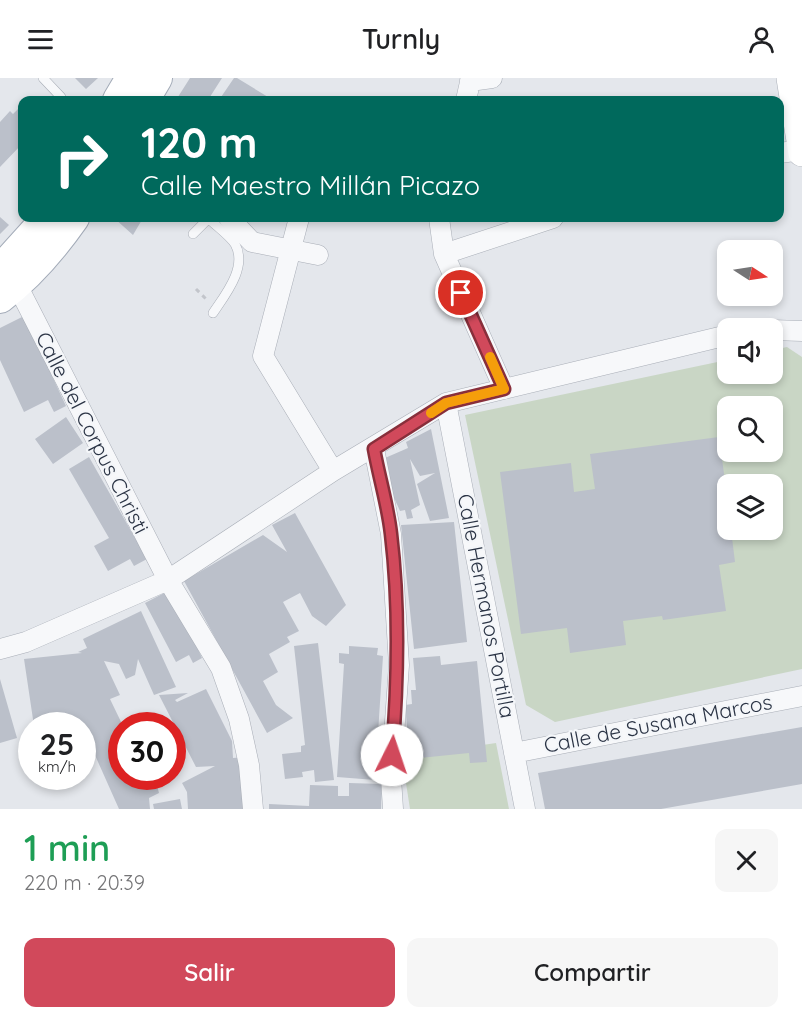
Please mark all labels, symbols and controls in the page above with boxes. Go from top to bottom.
text: Turnly [362,22,440,56]
icon: menu [24,23,57,56]
icon: person [745,23,778,56]
text: 120 m [141,116,258,169]
icon: right [42,120,120,198]
text: Calle Maestro Millán Picazo [141,168,480,202]
north arrow [717,240,783,306]
map controls [717,240,783,540]
pin [435,267,486,318]
icon: arrive [444,276,477,309]
button: sound [717,318,783,384]
street label: Calle del Corpus Christi [31,327,155,538]
button: search [717,396,783,462]
button: layers [717,474,783,540]
street label: Calle Hermanos Portilla [452,491,521,720]
street label: Calle de Susana Marcos [541,688,774,758]
speed limit sign: 30 [108,712,186,790]
position arrow [360,723,424,787]
text: 25 [40,725,74,763]
text: km/h [38,757,76,776]
text: 1 min [24,825,110,870]
button: close [715,829,778,892]
text: 220 m · 20:39 [24,870,145,895]
button: Salir [24,938,395,1007]
button: Compartir [407,938,778,1007]

